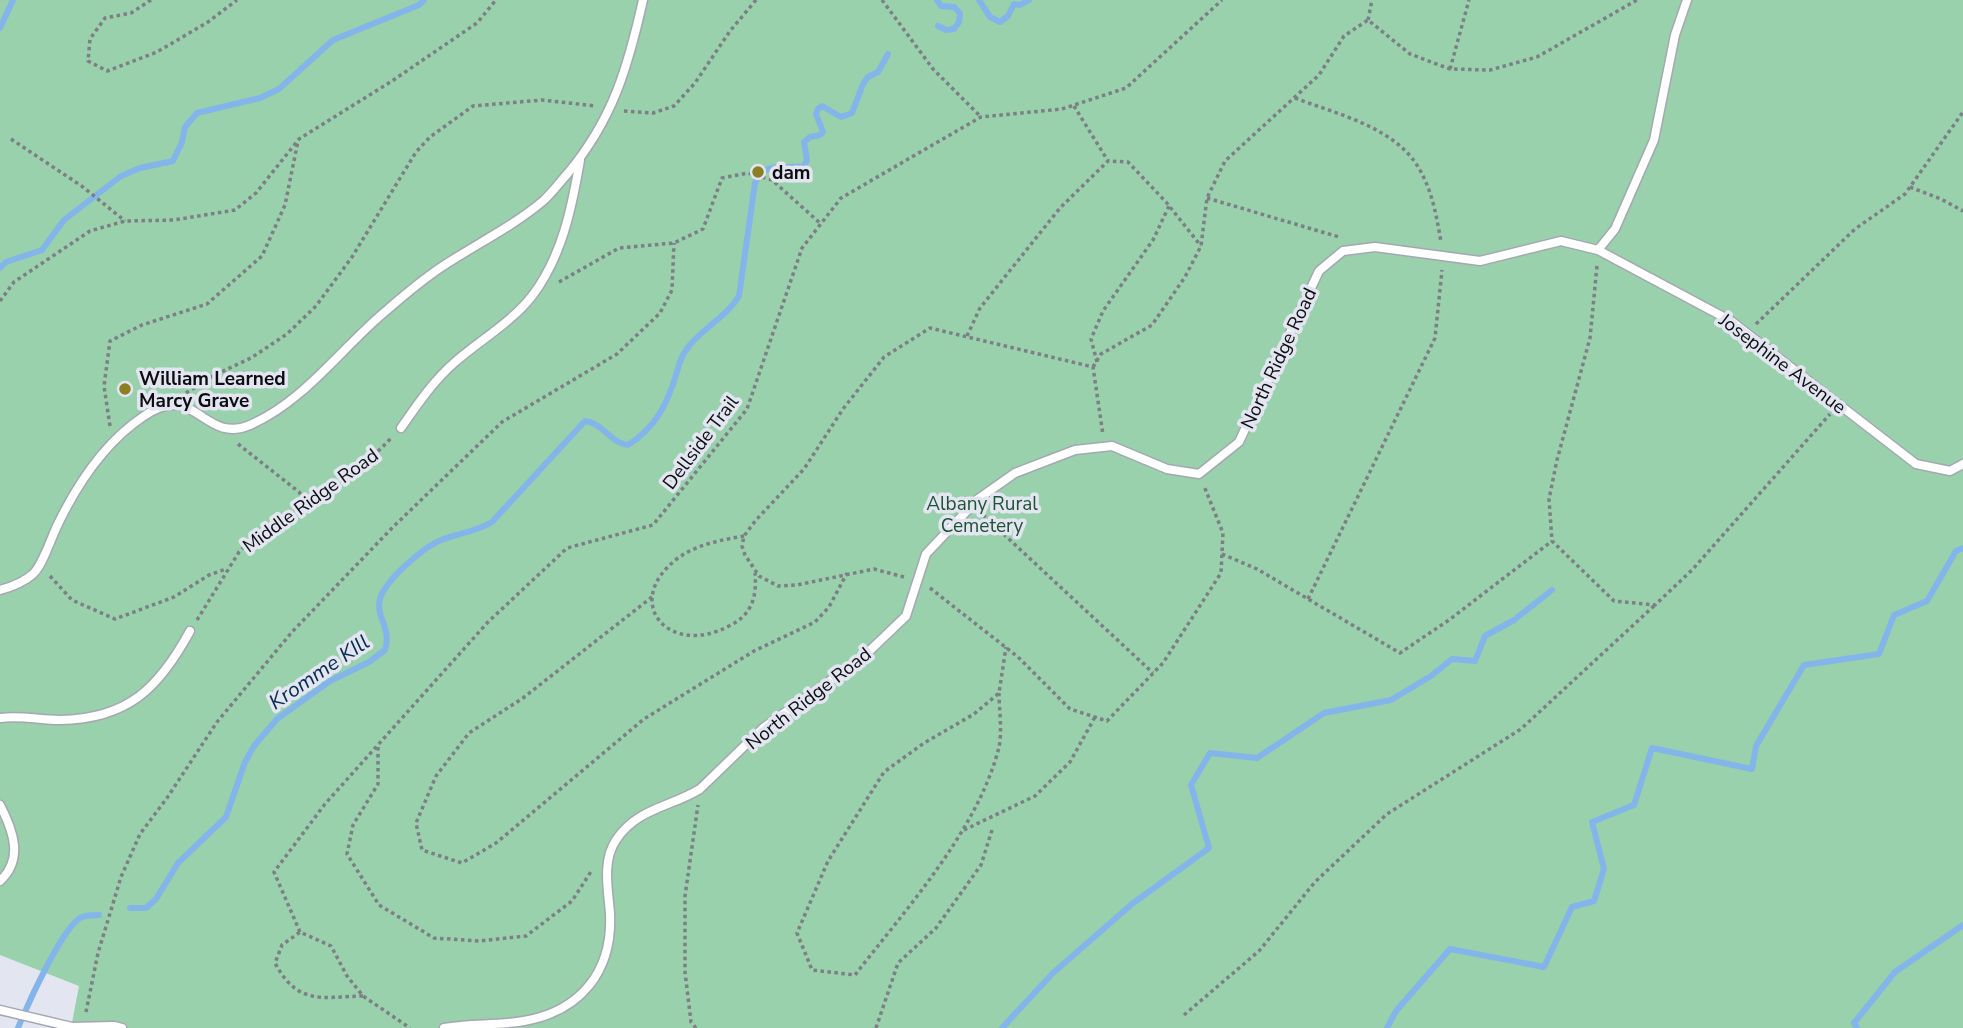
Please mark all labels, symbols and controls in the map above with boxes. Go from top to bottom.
place label: dam [772,160,810,186]
marker: dam [750,164,766,180]
street label: North Ridge Road [1235,284,1323,433]
street label: Josephine Avenue [1713,307,1851,420]
place label: William Learned Marcy Grave [139,366,286,414]
marker: William Learned Marcy Grave [117,381,133,397]
street label: Dellside Trail [657,390,745,495]
street label: Middle Ridge Road [237,443,384,559]
park label: Albany Rural Cemetery [926,491,1038,539]
water label: Kromme KIll [263,628,375,716]
street label: North Ridge Road [740,642,877,756]

